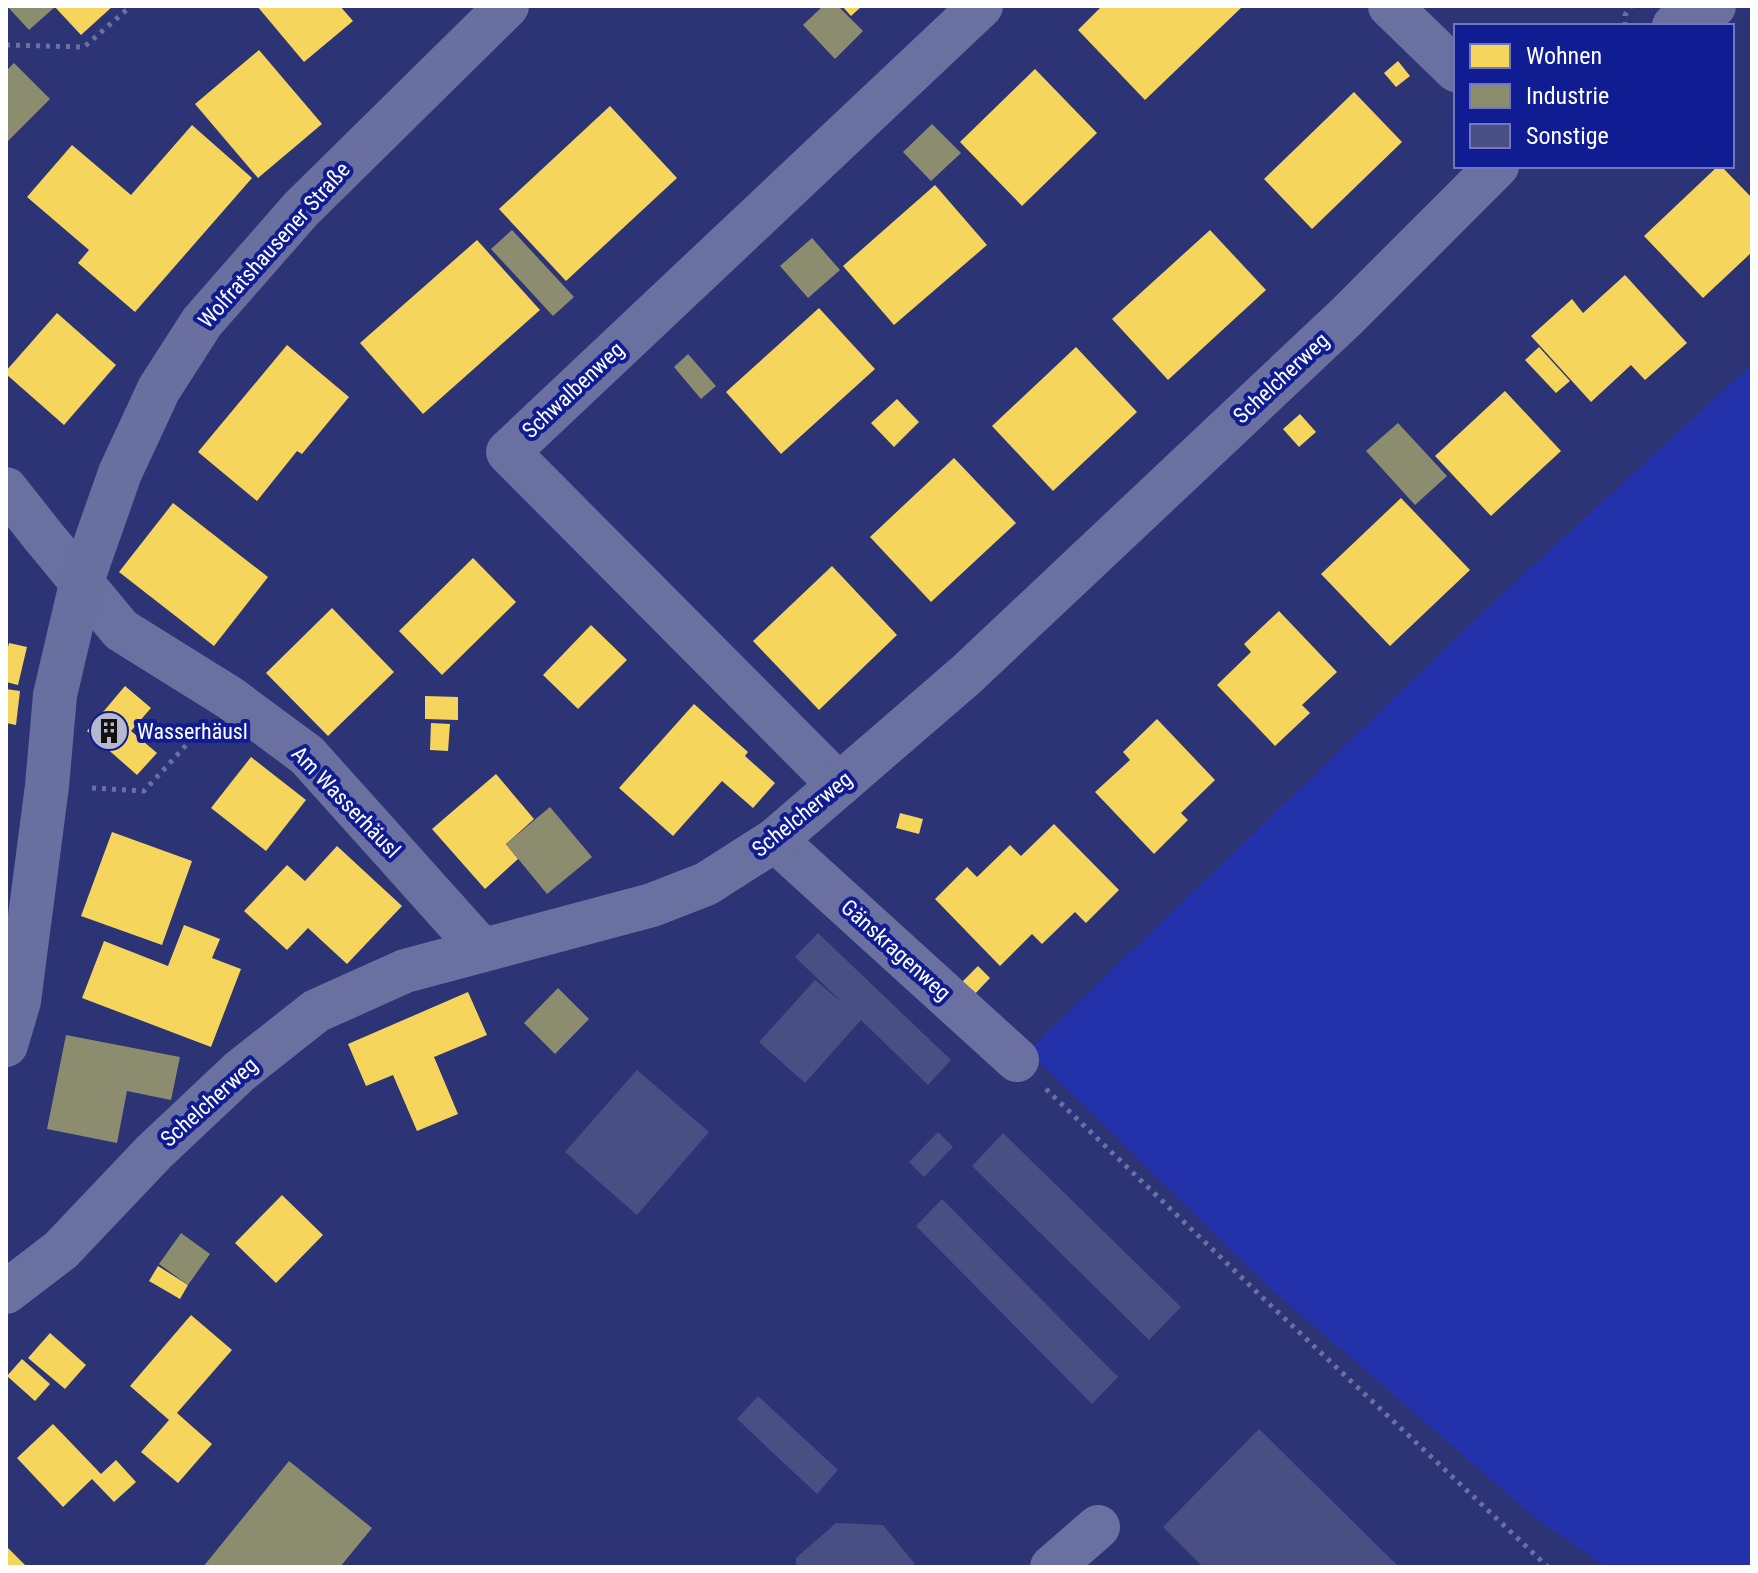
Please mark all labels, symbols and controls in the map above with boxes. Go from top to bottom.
legend [1454,24,1734,168]
text: Wohnen [1526,42,1602,70]
text: Industrie [1526,82,1609,110]
text: Sonstige [1526,122,1609,150]
street label: Wolfratshausener Straße [193,157,355,333]
street label: Schelcherweg [1228,328,1334,428]
street label: Schwalbenweg [517,337,629,443]
building icon: Wasserhäusl [88,710,130,752]
place label: Wasserhäusl [137,719,248,744]
street label: Am Wasserhäusl [287,741,405,863]
street label: Schelcherweg [747,766,857,862]
street label: Gänskragenweg [836,894,956,1006]
street label: Schelcherweg [156,1052,262,1152]

